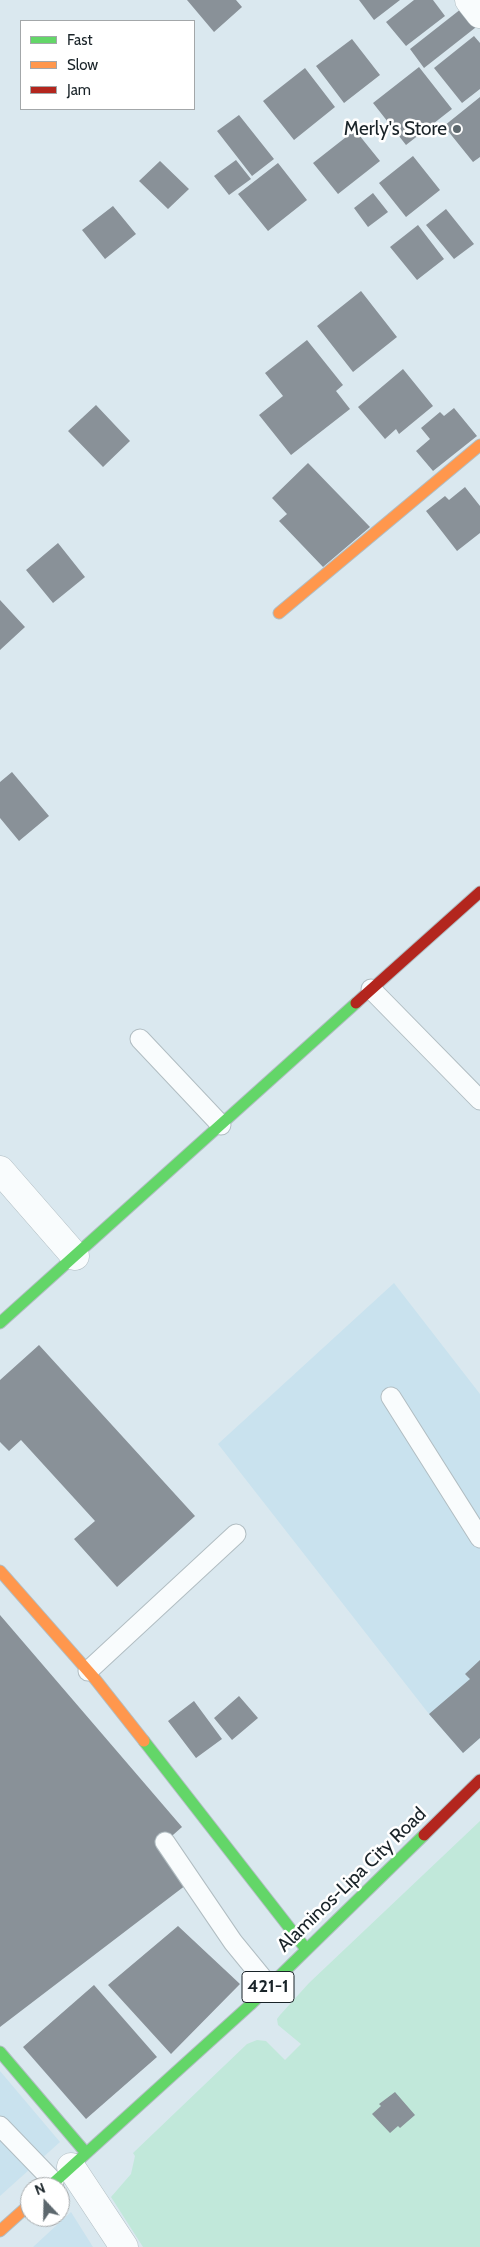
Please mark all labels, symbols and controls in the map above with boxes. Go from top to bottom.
legend [20,20,195,110]
text: Fast [67,31,92,49]
text: Slow [67,56,98,74]
text: Jam [67,81,91,99]
place label: Merly's Store [344,118,447,140]
marker: Merly's Store [451,123,463,135]
street label: Alaminos-Lipa City Road [273,1803,431,1957]
road number: 421-1 [242,1971,294,2002]
north arrow [20,2177,70,2227]
text: N [32,2179,48,2199]

